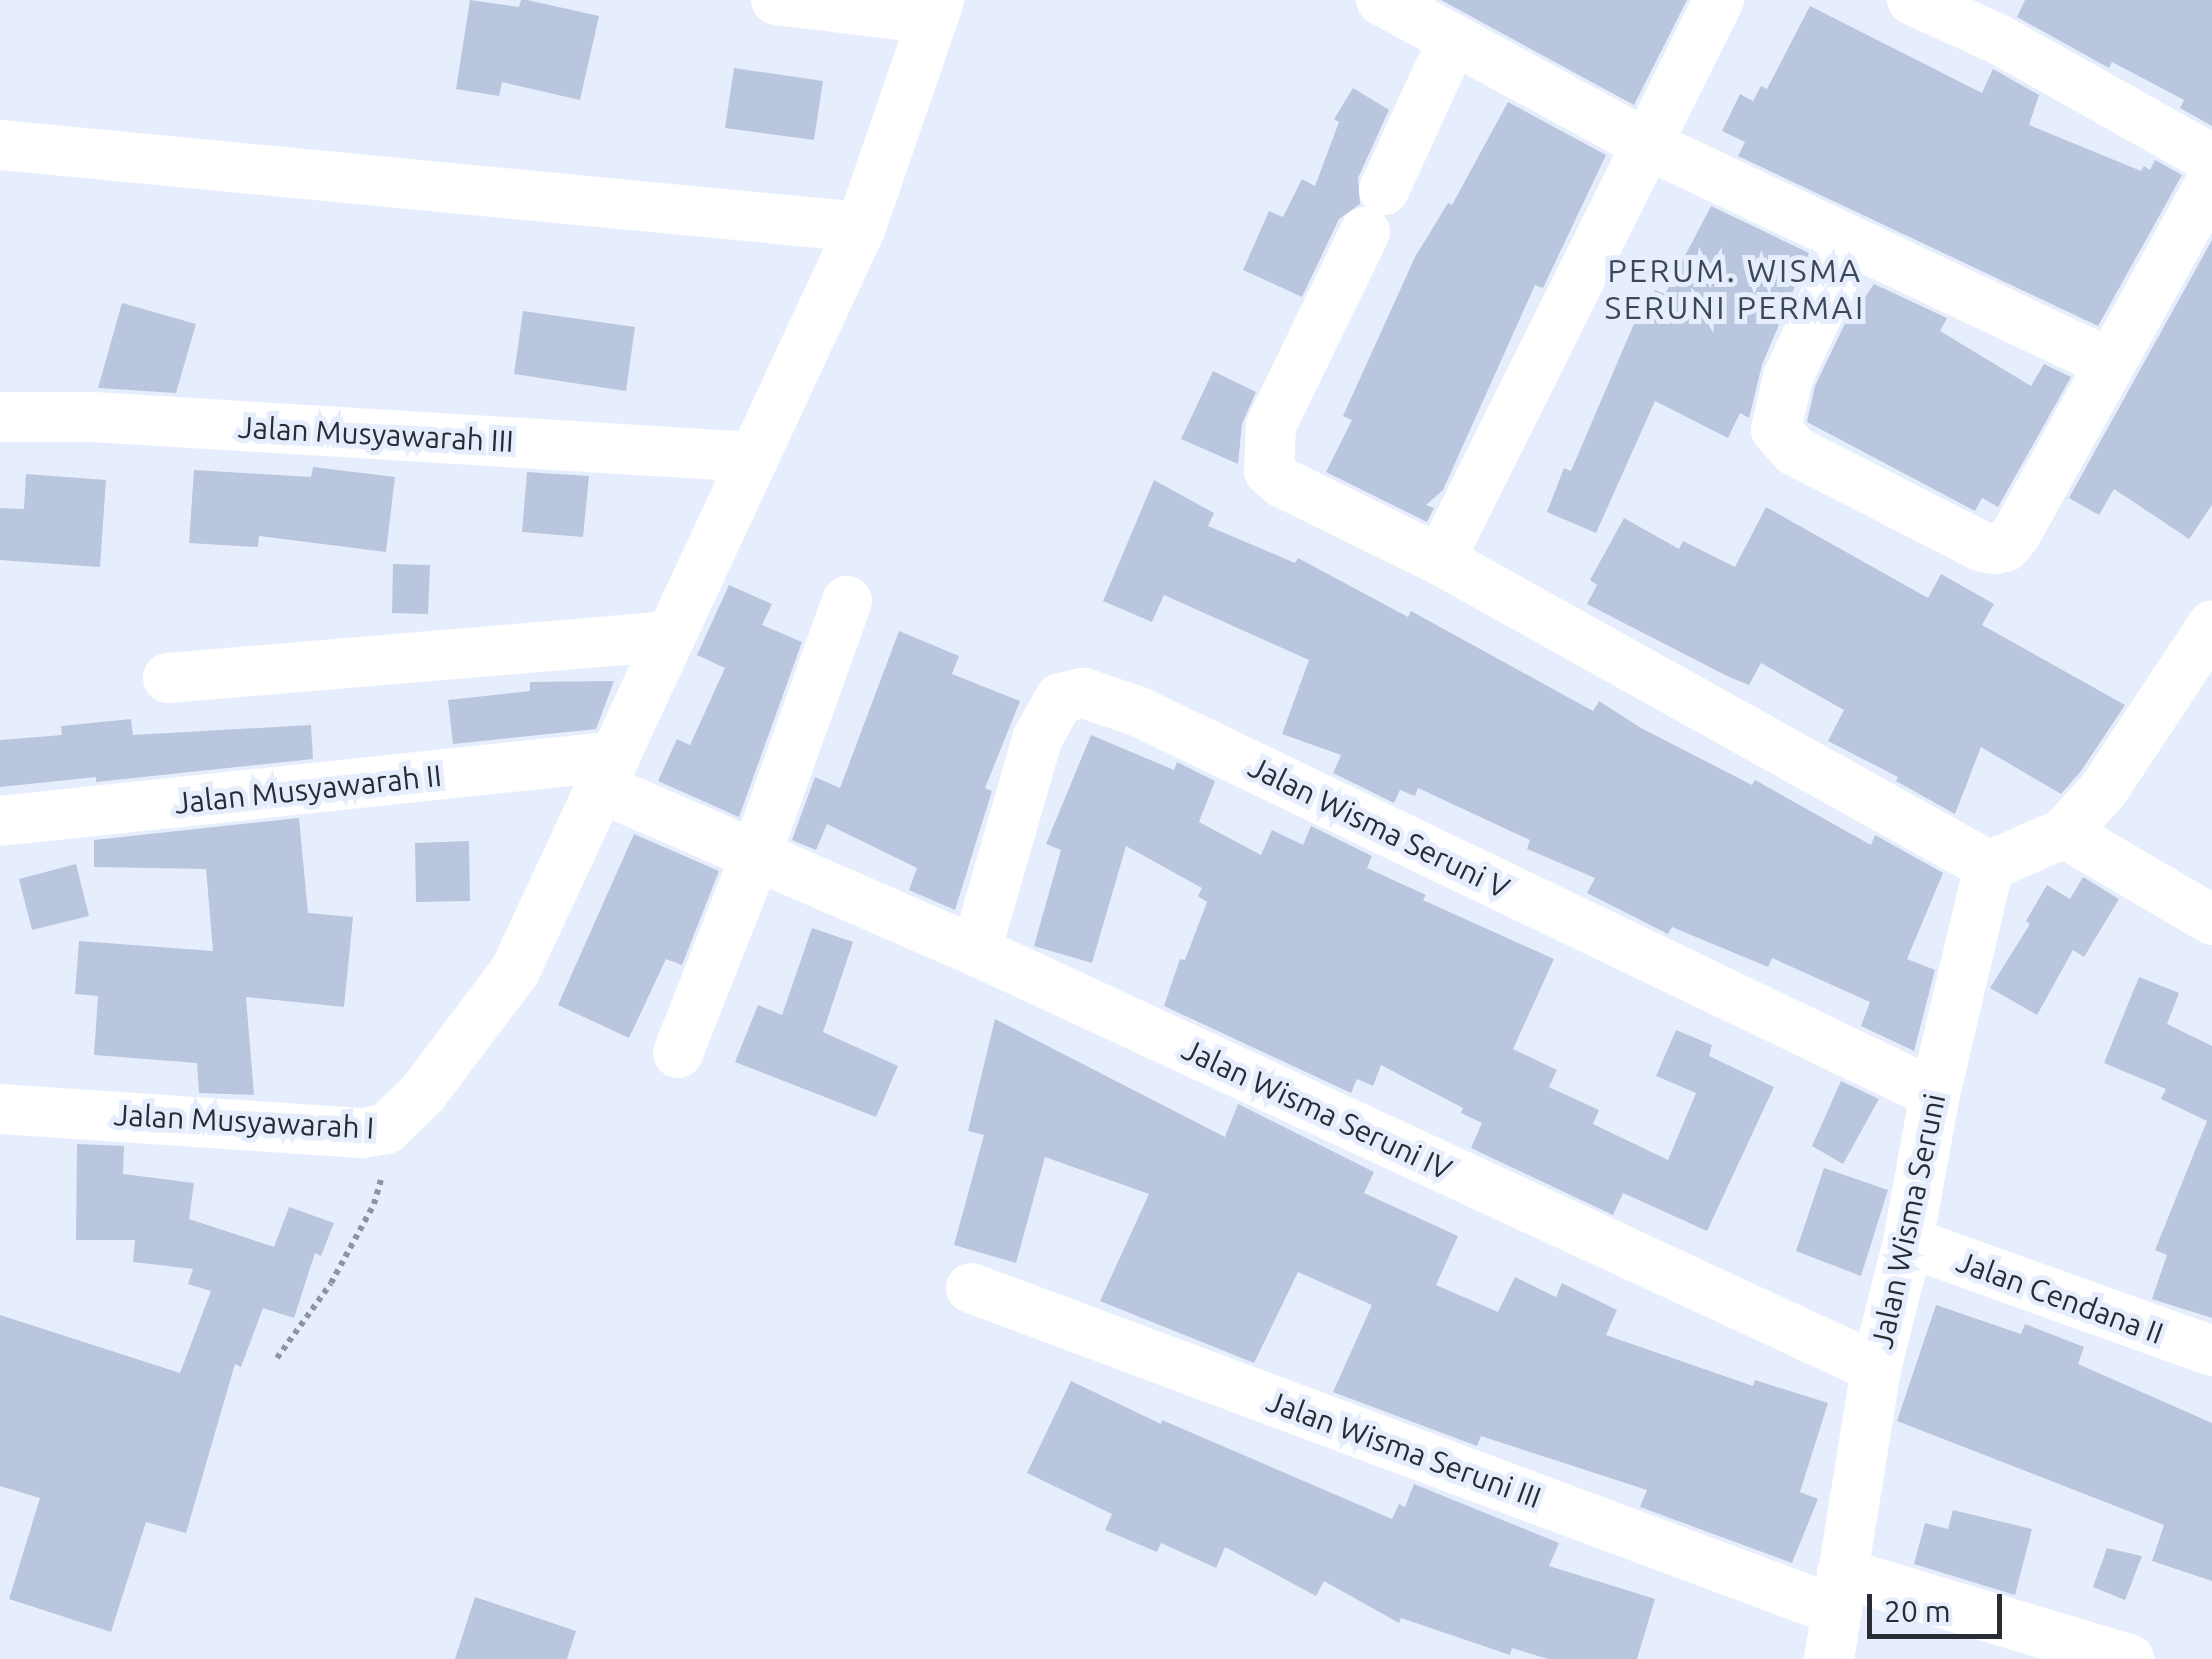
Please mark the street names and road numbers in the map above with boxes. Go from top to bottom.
street label: Jalan Musyawarah III [237,409,515,459]
street label: Jalan Wisma Seruni V [1243,748,1515,906]
street label: Jalan Musyawarah II [173,757,443,821]
street label: Jalan Wisma Seruni IV [1177,1031,1457,1187]
street label: Jalan Wisma Seruni [1863,1090,1953,1352]
street label: Jalan Musyawarah I [113,1096,375,1146]
street label: Jalan Cendana II [1952,1243,2168,1351]
street label: Jalan Wisma Seruni III [1262,1383,1546,1515]

